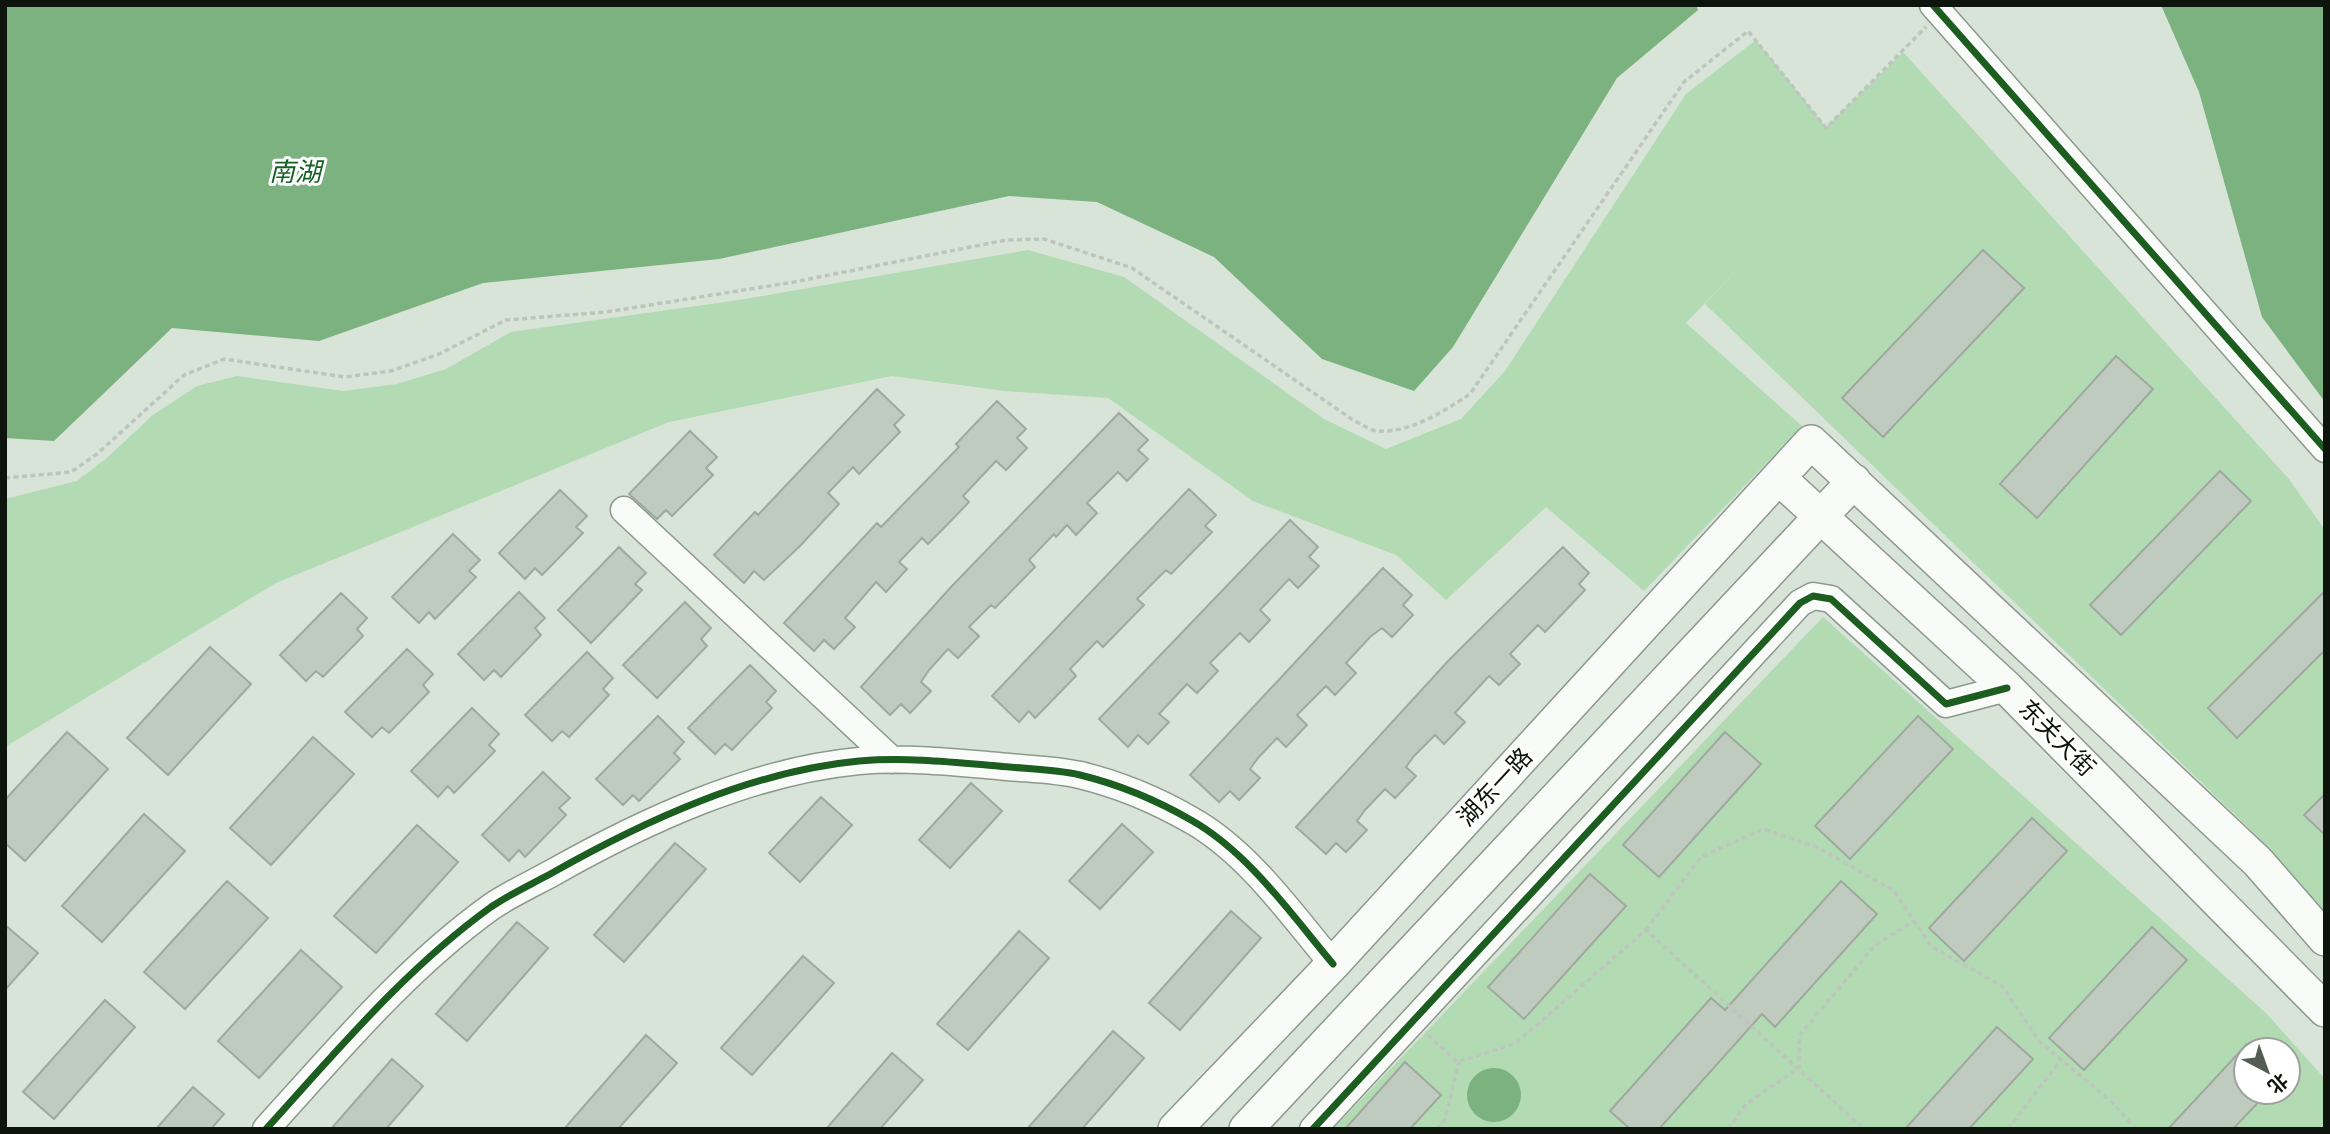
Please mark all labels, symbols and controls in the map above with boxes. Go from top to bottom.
water label: 南湖 [269,157,325,188]
street label: 东关大街 [2012,694,2101,783]
street label: 湖东一路 [1452,742,1539,832]
north arrow [2232,1036,2302,1106]
text: 北 [2263,1069,2292,1098]

